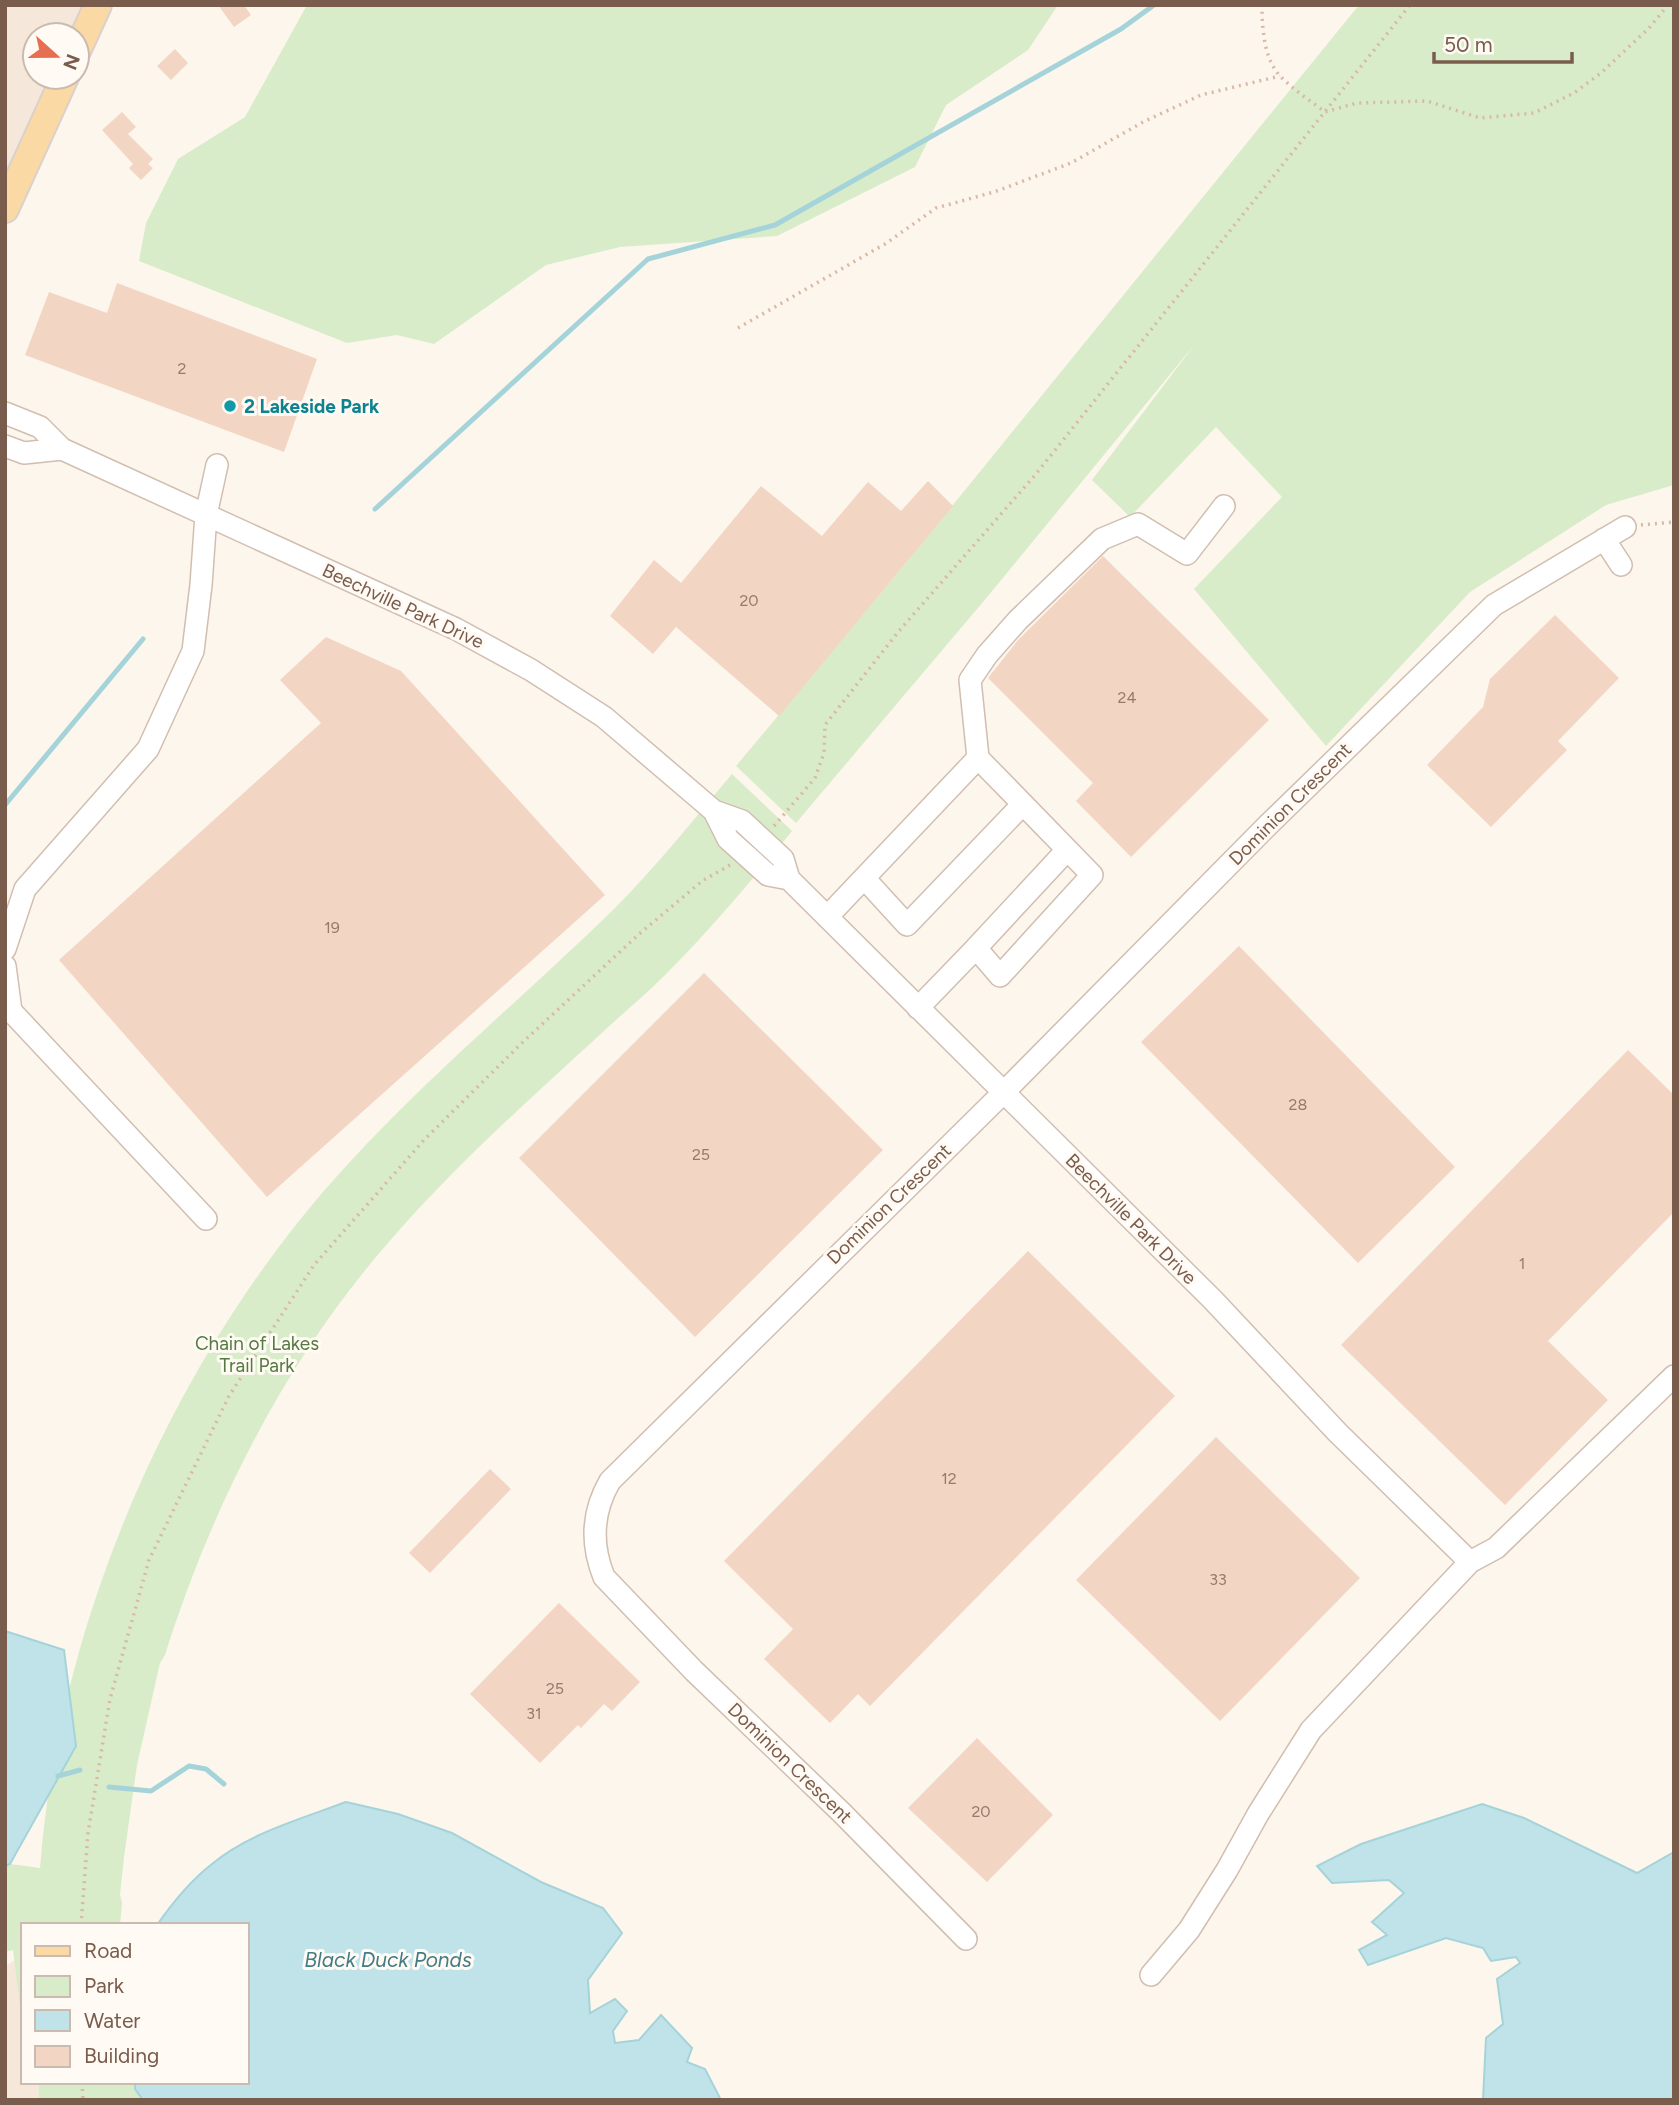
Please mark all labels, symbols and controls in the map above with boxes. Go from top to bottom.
north arrow [21,21,91,91]
scale bar [1434,21,1572,65]
text: 50 m [1444,32,1493,57]
text: N [58,51,85,73]
house number: 2 [178,359,186,378]
place label: 2 Lakeside Park [244,395,380,418]
marker: 2 Lakeside Park [222,398,238,414]
street label: Beechville Park Drive [319,558,487,654]
house number: 20 [739,591,759,610]
house number: 24 [1118,688,1136,707]
street label: Dominion Crescent [1224,738,1356,870]
house number: 19 [324,918,340,937]
house number: 28 [1289,1095,1307,1114]
street label: Dominion Crescent [822,1139,956,1269]
house number: 25 [692,1145,710,1164]
street label: Beechville Park Drive [1061,1149,1201,1289]
house number: 1 [1519,1254,1525,1273]
park label: Chain of Lakes Trail Park [195,1332,319,1377]
house number: 12 [941,1469,957,1488]
house number: 33 [1209,1570,1227,1589]
house number: 25 [546,1679,564,1698]
street label: Dominion Crescent [723,1698,857,1828]
house number: 31 [526,1704,542,1723]
house number: 20 [971,1802,991,1821]
legend [21,1923,248,2084]
text: Road [84,1938,132,1963]
water label: Black Duck Ponds [304,1947,472,1972]
text: Park [84,1973,125,1998]
text: Water [84,2008,140,2033]
text: Building [84,2043,159,2068]

